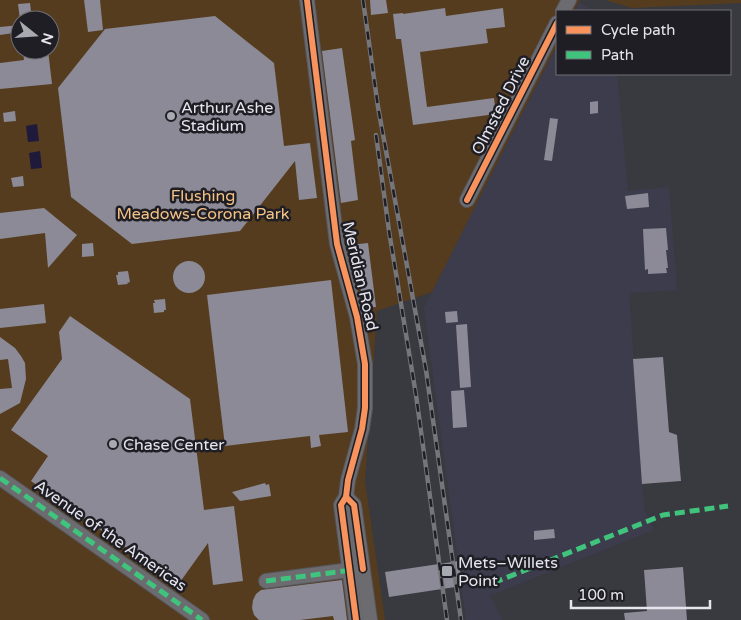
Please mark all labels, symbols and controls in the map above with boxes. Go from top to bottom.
north arrow [10,10,60,60]
legend [556,10,731,75]
text: Cycle path [601,21,675,39]
text: N [37,31,57,47]
text: Path [601,46,634,64]
street label: Olmsted Drive [467,53,534,158]
place label: Arthur Ashe Stadium [181,98,273,136]
marker: Arthur Ashe Stadium [165,110,177,122]
park label: Flushing Meadows-Corona Park [116,186,290,224]
street label: Meridian Road [338,220,382,333]
place label: Chase Center [123,435,225,455]
marker: Chase Center [107,438,119,450]
street label: Avenue of the Americas [30,476,190,596]
place label: Mets–Willets Point [458,553,558,591]
marker: Mets–Willets Point [440,564,454,578]
scale bar [571,578,710,610]
text: 100 m [578,586,624,604]

